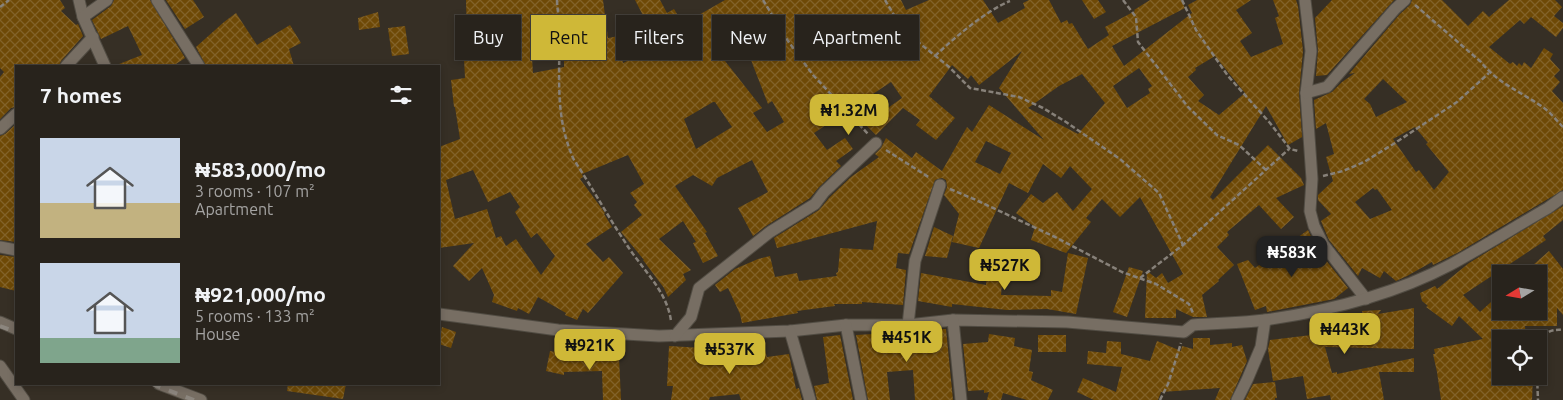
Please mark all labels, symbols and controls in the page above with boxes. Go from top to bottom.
chip: Buy [455,15,521,60]
chip: Rent [531,15,606,60]
chip: Filters [616,15,702,60]
chip: New [712,15,785,60]
chip: Apartment [795,15,919,60]
icon: filters [387,81,415,109]
text: 7 homes [40,83,122,107]
pin: ₦1.32M [808,94,890,136]
text: ₦1.32M [821,101,877,119]
text: ₦583,000/mo [195,157,326,181]
icon: home [80,158,140,218]
text: 3 rooms · 107 m² [195,182,315,200]
text: Apartment [195,200,273,218]
pin: ₦583K [1257,236,1327,278]
text: ₦583K [1267,243,1317,261]
pin: ₦527K [970,248,1040,291]
text: ₦527K [980,256,1030,274]
north arrow [1492,265,1548,320]
map controls [1492,265,1547,385]
text: ₦921,000/mo [195,282,326,306]
icon: home [80,283,140,343]
text: 5 rooms · 133 m² [195,307,315,325]
pin: ₦443K [1310,312,1380,355]
pin: ₦451K [872,320,942,363]
text: ₦443K [1320,320,1370,338]
text: House [195,325,240,343]
pin: ₦921K [555,328,625,371]
text: ₦451K [882,328,932,346]
button: locate [1492,330,1547,385]
pin: ₦537K [695,332,765,375]
text: ₦921K [565,336,615,354]
text: ₦537K [705,340,755,358]

